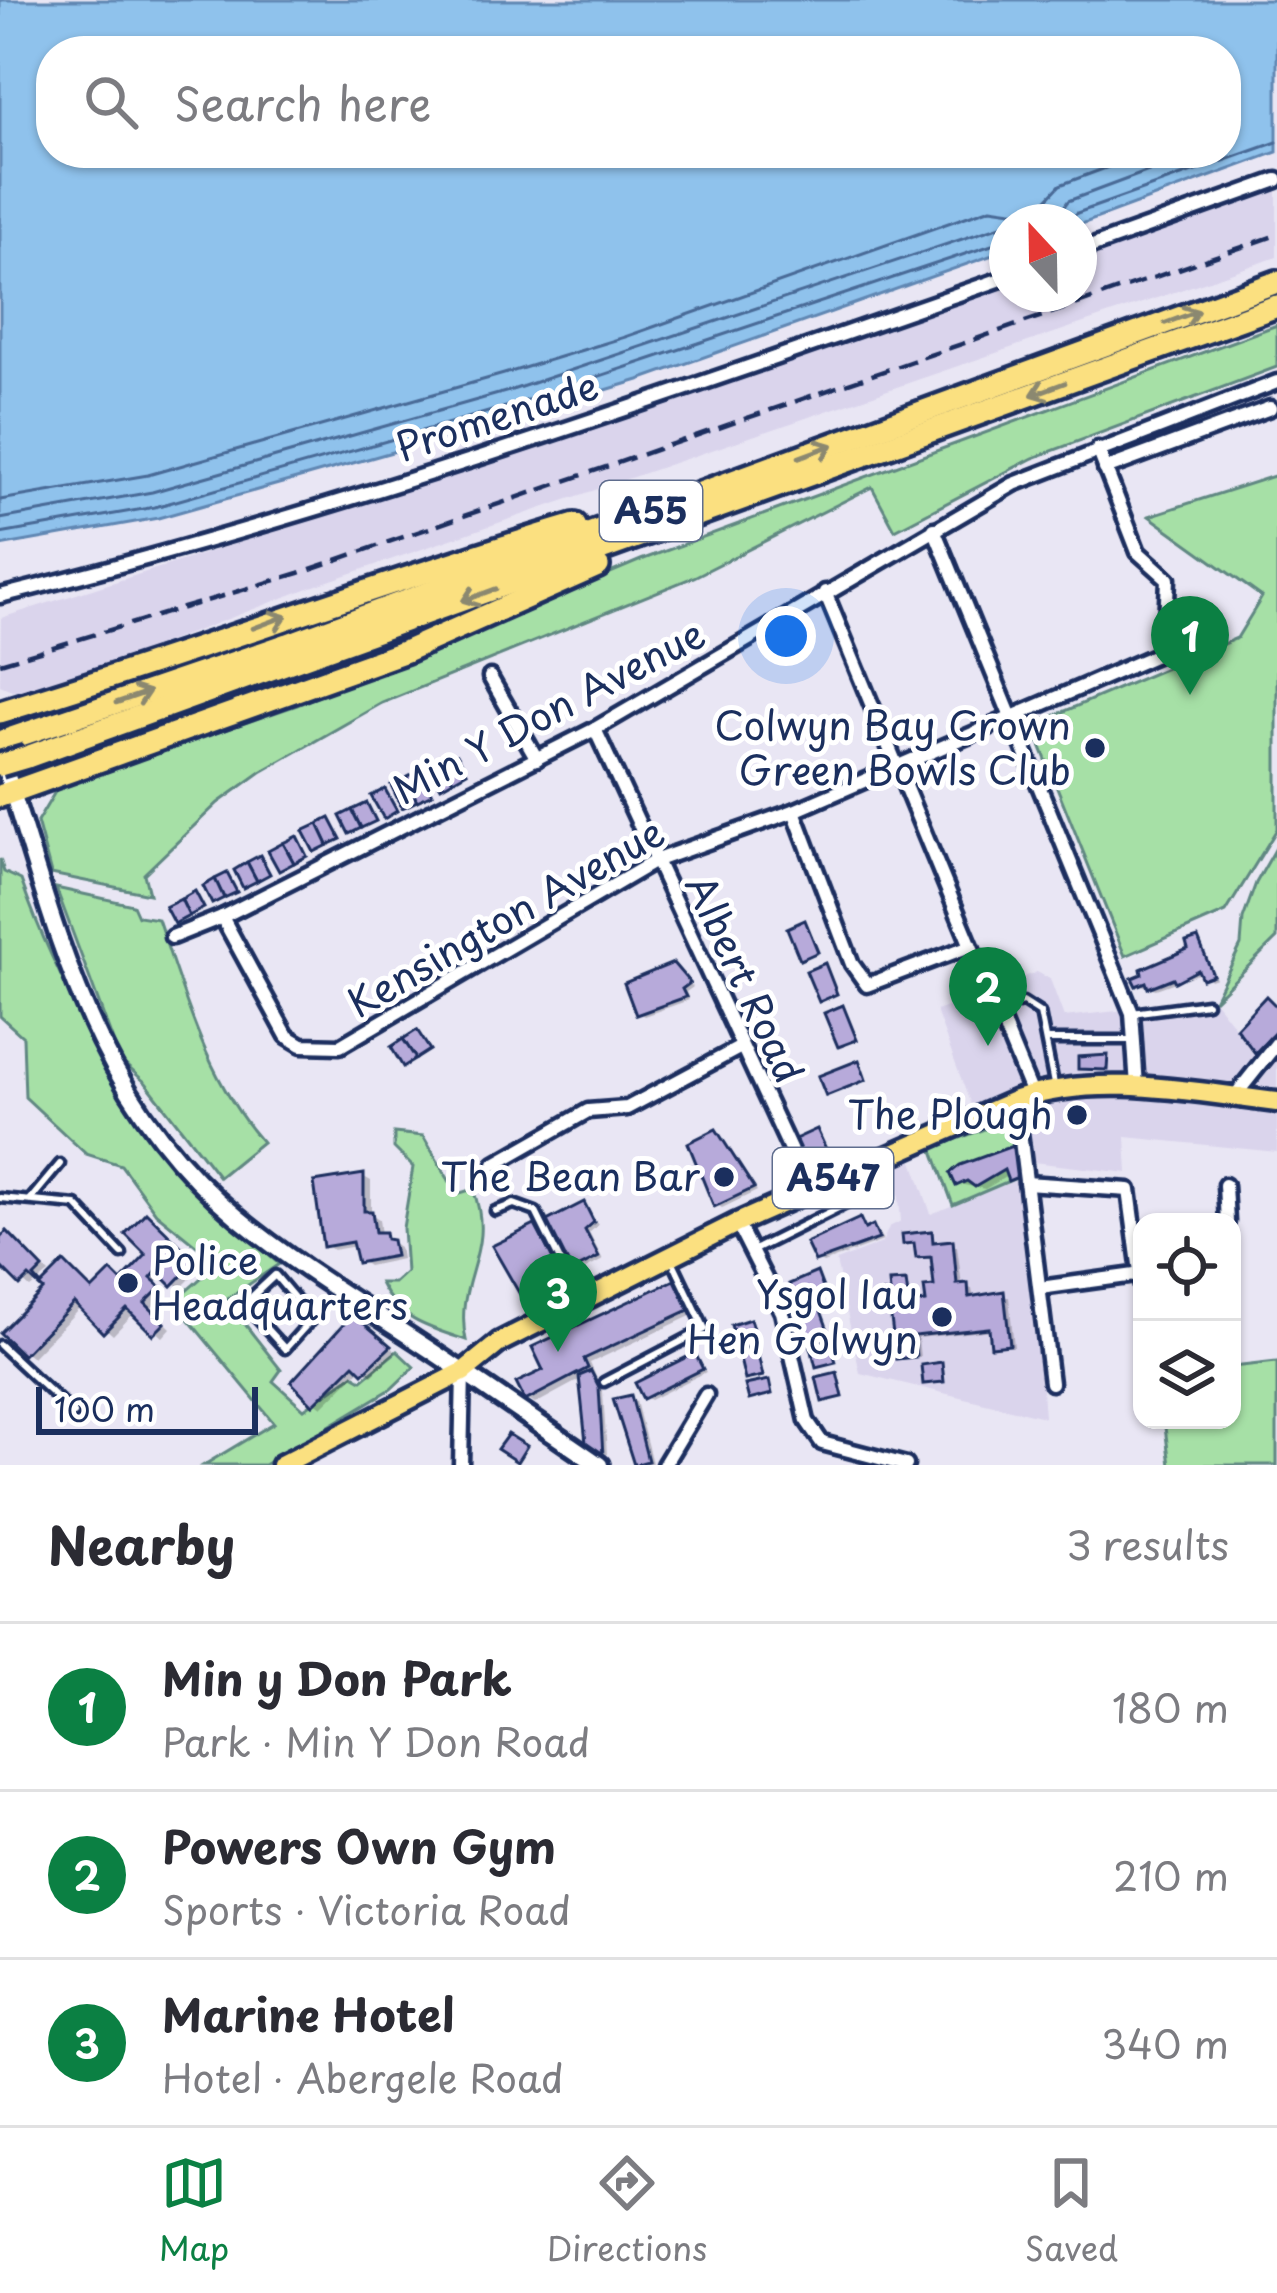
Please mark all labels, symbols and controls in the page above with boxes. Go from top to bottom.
search box [36,36,1241,168]
text: Search here [174,68,431,136]
icon: search [78,69,144,135]
north arrow [989,204,1097,312]
one-way arrow [1163,305,1200,326]
street label: Promenade [387,354,605,475]
one-way arrow [1031,380,1068,401]
one-way arrow [797,439,834,460]
road number: A55 [600,481,702,541]
one-way arrow [462,586,499,607]
pin: 1 [1151,596,1229,695]
street label: Min Y Don Avenue [381,603,714,817]
your location [756,606,816,666]
one-way arrow [251,609,288,631]
one-way arrow [114,685,151,706]
place label: Colwyn Bay Crown Green Bowls Club [714,694,1071,798]
marker: Colwyn Bay Crown Green Bowls Club [1082,735,1108,761]
street label: Kensington Avenue [335,801,674,1031]
street label: Albert Road [672,864,820,1092]
pin: 2 [949,947,1027,1046]
place label: The Plough [847,1083,1053,1142]
marker: The Plough [1064,1102,1090,1128]
place label: The Bean Bar [440,1145,700,1204]
road number: A547 [773,1148,893,1208]
marker: The Bean Bar [711,1164,737,1190]
map controls [1133,1213,1241,1429]
button: locate [1133,1213,1241,1321]
place label: Police Headquarters [152,1229,408,1333]
pin: 3 [519,1253,597,1352]
place label: Ysgol Iau Hen Golwyn [687,1263,918,1367]
marker: Police Headquarters [115,1270,141,1296]
marker: Ysgol Iau Hen Golwyn [929,1304,955,1330]
button: layers [1133,1321,1241,1429]
scale bar [36,1381,258,1434]
text: 100 m [54,1383,155,1433]
text: Nearby [48,1505,235,1582]
text: 3 results [1066,1514,1229,1573]
text: Min y Don Park [162,1643,512,1711]
text: 1 [78,1677,96,1736]
text: 180 m [1112,1677,1229,1736]
text: Park · Min Y Don Road [162,1711,590,1770]
text: Powers Own Gym [162,1811,556,1879]
text: 2 [73,1845,101,1904]
text: 210 m [1113,1845,1229,1904]
text: Sports · Victoria Road [162,1879,571,1938]
text: Marine Hotel [162,1979,454,2047]
text: 3 [74,2013,100,2072]
text: 340 m [1101,2013,1229,2072]
text: Hotel · Abergele Road [162,2047,564,2106]
tab: Map [159,2150,229,2272]
tab: Directions [547,2150,707,2272]
tab: Saved [1025,2150,1118,2272]

